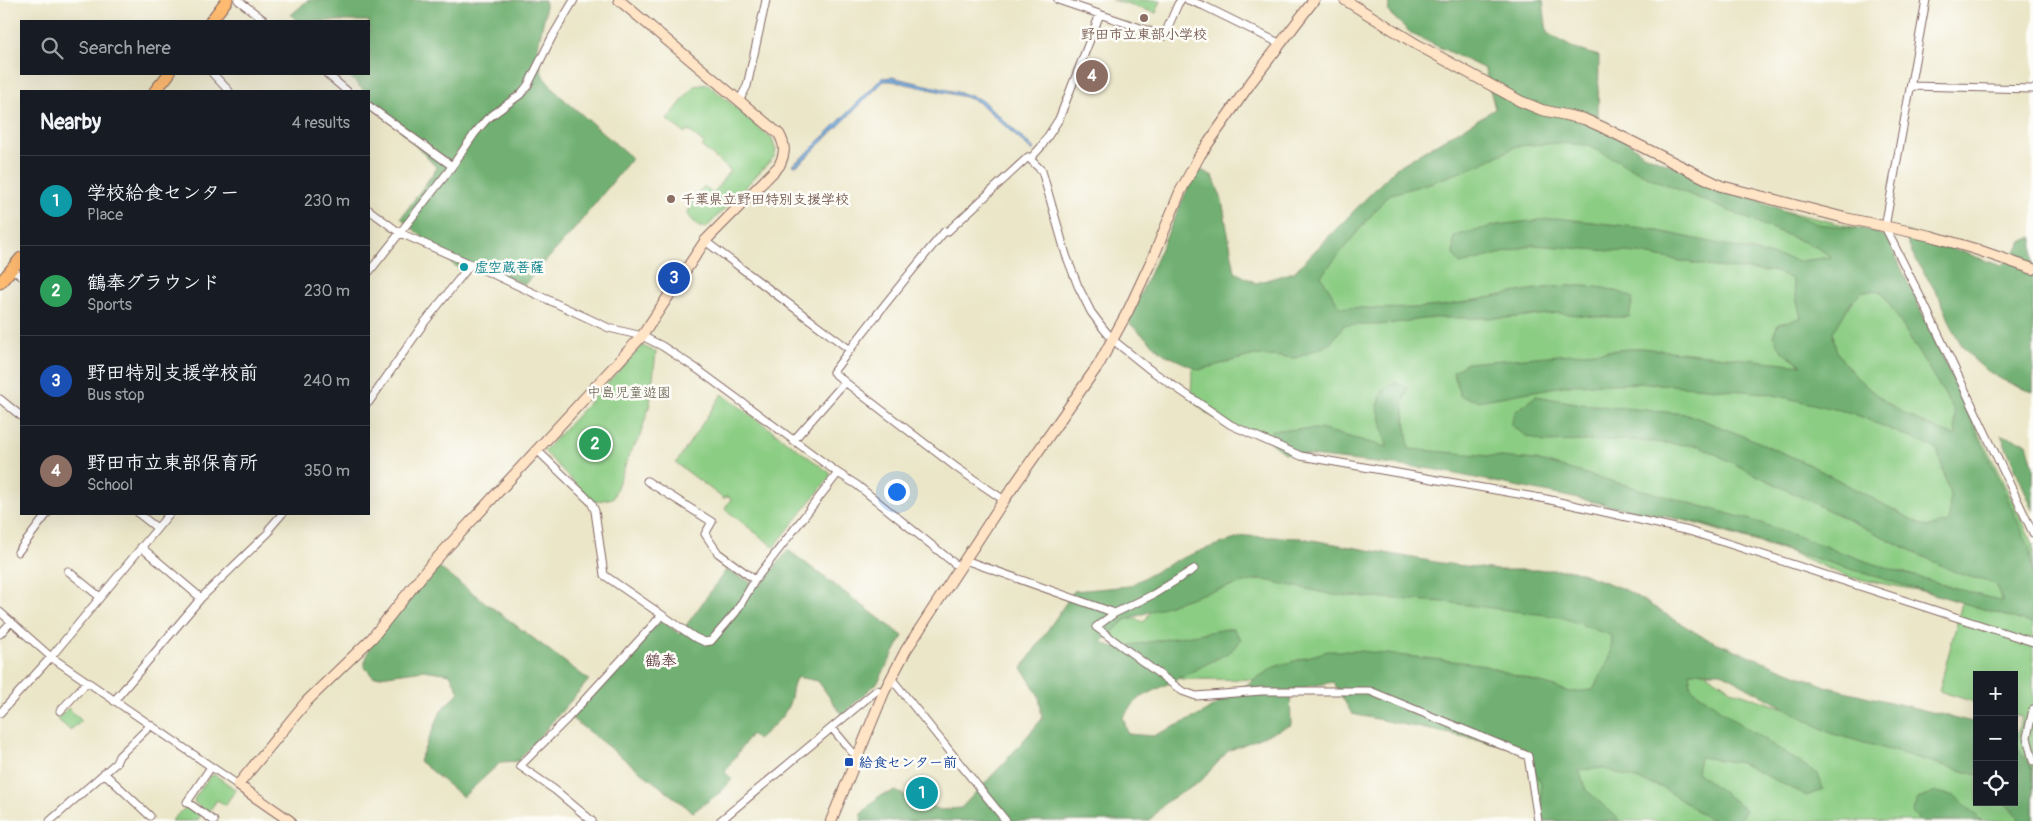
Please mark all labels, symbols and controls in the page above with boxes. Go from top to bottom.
marker: 野田市立東部小学校 [1138,12,1150,24]
search box [20,20,370,75]
place label: 野田市立東部小学校 [1081,26,1207,43]
icon: search [38,34,66,62]
text: Search here [78,36,171,60]
pin: 4 [1076,57,1108,95]
text: Nearby [40,109,101,136]
text: 4 results [292,113,350,133]
text: 学校給食センター [87,181,239,205]
text: 1 [53,191,59,211]
text: 230 m [304,191,350,211]
place label: 千葉県立野田特別支援学校 [681,191,849,208]
marker: 千葉県立野田特別支援学校 [665,193,677,205]
text: Place [87,205,123,225]
place label: 虚空蔵菩薩 [474,259,544,276]
pin: 3 [658,259,690,297]
marker: 虚空蔵菩薩 [458,261,470,273]
text: 鶴奉グラウンド [87,271,220,295]
text: 2 [52,281,60,301]
text: 230 m [304,281,350,301]
text: Sports [87,295,132,315]
text: 野田特別支援学校前 [87,361,258,385]
text: 3 [52,371,60,391]
text: 240 m [303,371,350,391]
park label: 中島児童遊園 [587,384,671,401]
text: Bus stop [87,385,145,405]
pin: 2 [579,425,611,463]
text: 野田市立東部保育所 [87,451,258,475]
text: 4 [51,461,61,481]
text: 350 m [304,461,350,481]
text: School [87,475,133,495]
your location [884,479,910,505]
district label: 鶴奉 [645,651,677,671]
map controls [1973,671,2018,806]
button: + [1973,671,2018,716]
button: − [1973,716,2018,761]
place label: 給食センター前 [859,754,957,771]
marker: 給食センター前 [843,756,855,768]
button: locate [1973,761,2018,806]
pin: 1 [906,774,938,812]

